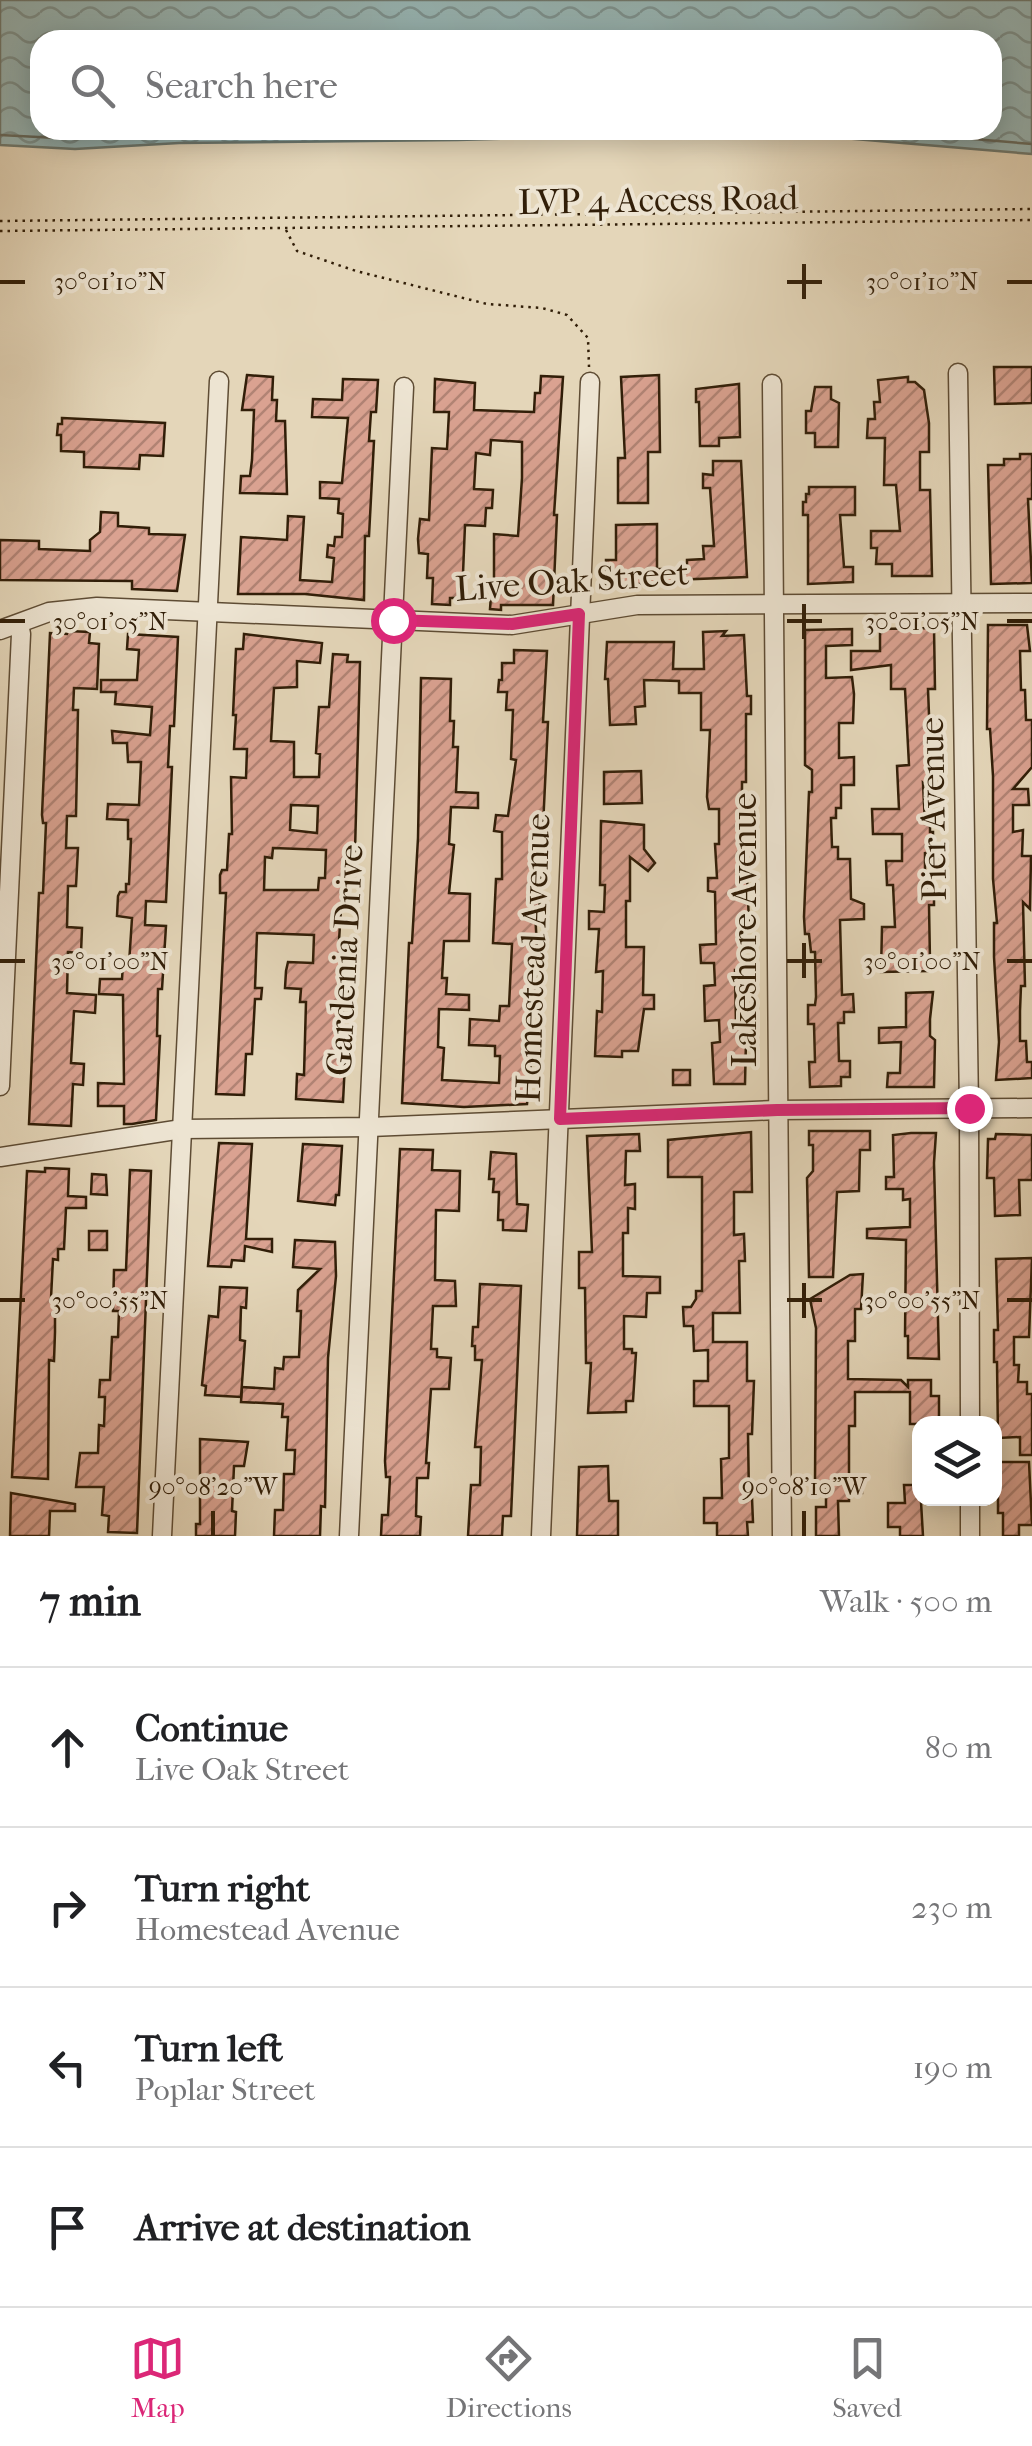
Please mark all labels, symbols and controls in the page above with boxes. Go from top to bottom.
search box [30,30,1002,140]
icon: search [65,58,120,113]
text: Search here [145,63,338,108]
street label: LVP 4 Access Road [518,177,799,223]
text: 30°01'10"N [54,267,166,296]
text: 30°01'10"N [866,267,978,296]
street label: Live Oak Street [454,552,691,610]
route start [371,598,417,644]
text: 30°01'05"N [53,607,167,636]
text: 30°01'05"N [865,607,979,636]
street label: Pier Avenue [911,717,955,901]
street label: Lakeshore Avenue [724,793,765,1067]
street label: Homestead Avenue [507,813,559,1103]
street label: Gardenia Drive [318,843,372,1077]
text: 30°01'00"N [51,947,169,976]
text: 30°01'00"N [863,947,981,976]
route end [947,1086,993,1132]
text: 30°00'55"N [52,1286,168,1315]
text: 30°00'55"N [864,1286,980,1315]
map controls [912,1416,1002,1506]
button: layers [912,1416,1002,1506]
text: 90°08'20"W [149,1472,279,1501]
text: 90°08'10"W [742,1472,868,1501]
text: 7 min [40,1577,141,1626]
text: Walk · 500 m [820,1583,992,1620]
text: Continue [135,1706,288,1751]
icon: ahead [40,1720,95,1775]
text: 80 m [925,1729,992,1766]
text: Live Oak Street [135,1751,349,1788]
text: Turn right [135,1866,310,1911]
icon: right [40,1880,95,1935]
text: 230 m [911,1889,992,1926]
text: Homestead Avenue [135,1911,400,1948]
text: Turn left [135,2026,283,2071]
icon: left [40,2040,95,2095]
text: 190 m [913,2049,992,2086]
text: Poplar Street [135,2071,315,2108]
icon: arrive [40,2200,95,2255]
text: Arrive at destination [135,2205,471,2250]
tab: Map [130,2331,185,2424]
tab: Directions [446,2331,572,2424]
tab: Saved [832,2331,902,2424]

